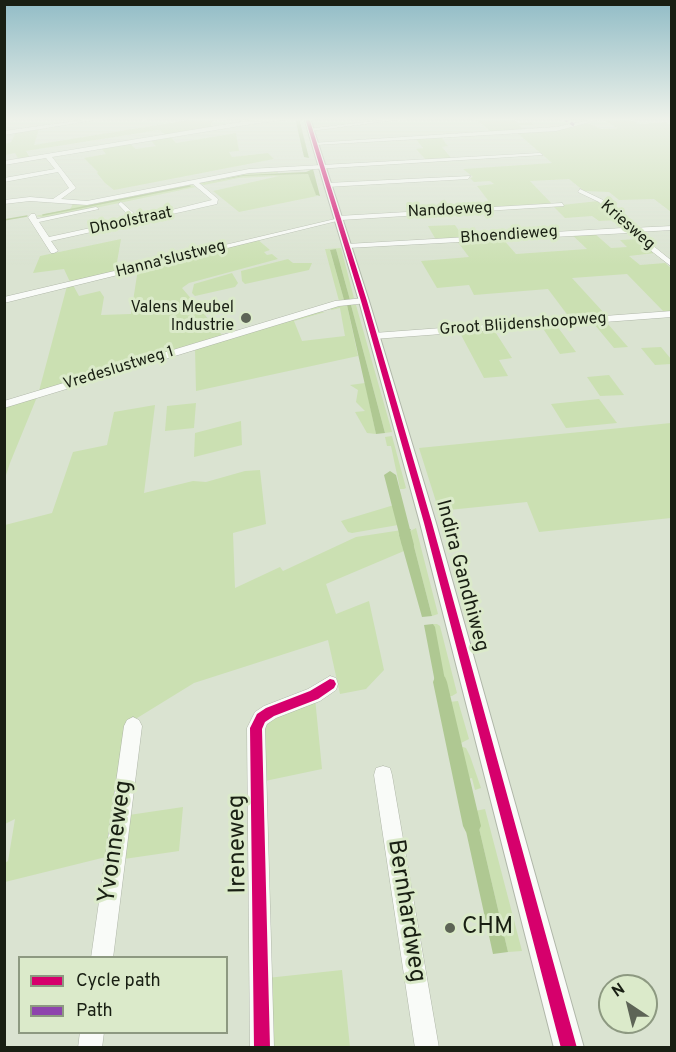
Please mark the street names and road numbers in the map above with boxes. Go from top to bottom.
street label: Kriesweg [596,197,658,255]
street label: Nandoeweg [407,199,493,223]
street label: Dhoolstraat [88,204,174,240]
street label: Bhoendieweg [460,223,558,249]
street label: Hanna'slustweg [114,237,228,283]
street label: Groot Blijdenshoopweg [439,310,607,340]
street label: Vredeslustweg 1 [61,343,177,395]
street label: Indira Gandhiweg [429,497,493,655]
street label: Yvonneweg [94,779,140,905]
street label: Ireneweg [224,794,254,894]
street label: Bernhardweg [379,837,431,985]

